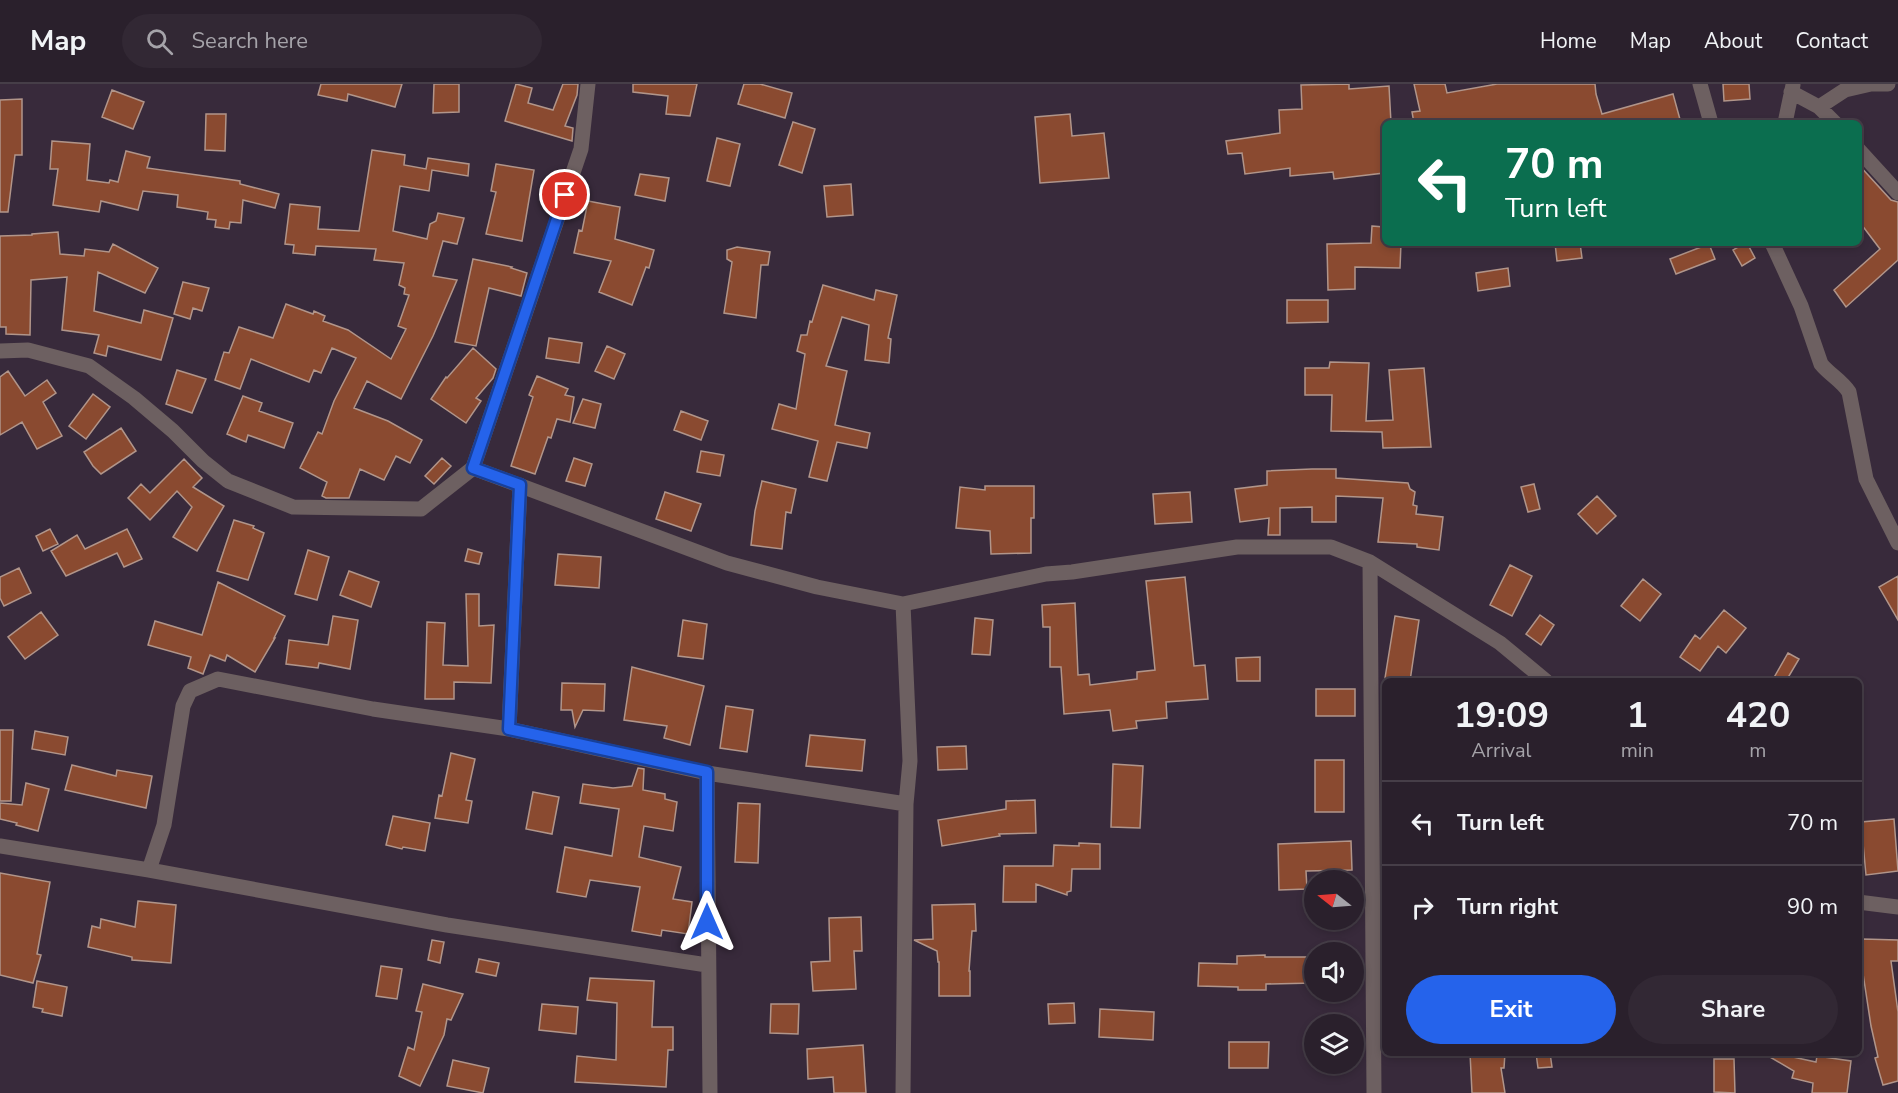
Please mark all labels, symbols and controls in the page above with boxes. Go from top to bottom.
search box [122,14,542,68]
text: Map [30,22,86,60]
icon: search [143,25,176,58]
text: Search here [191,26,308,56]
text: Home [1540,27,1597,55]
text: Map [1630,27,1671,55]
text: About [1704,27,1762,55]
text: Contact [1795,27,1868,55]
text: 70 m [1505,136,1604,193]
icon: left [1406,144,1484,222]
pin [539,169,590,220]
icon: arrive [548,178,581,211]
text: Turn left [1505,190,1606,227]
text: 19:09 [1454,691,1549,740]
text: 1 [1626,691,1648,740]
text: 420 [1725,691,1790,740]
text: Arrival [1471,737,1531,764]
text: min [1621,737,1654,764]
text: m [1749,737,1766,764]
icon: left [1406,807,1439,840]
text: Turn left [1457,808,1544,838]
text: 70 m [1787,808,1838,838]
north arrow [1304,870,1364,930]
map controls [1304,870,1364,1074]
position arrow [675,890,739,954]
icon: right [1406,891,1439,924]
text: Turn right [1457,892,1558,922]
text: 90 m [1787,892,1838,922]
button: sound [1304,942,1364,1002]
button: Exit [1406,975,1616,1044]
button: Share [1628,975,1838,1044]
button: layers [1304,1014,1364,1074]

